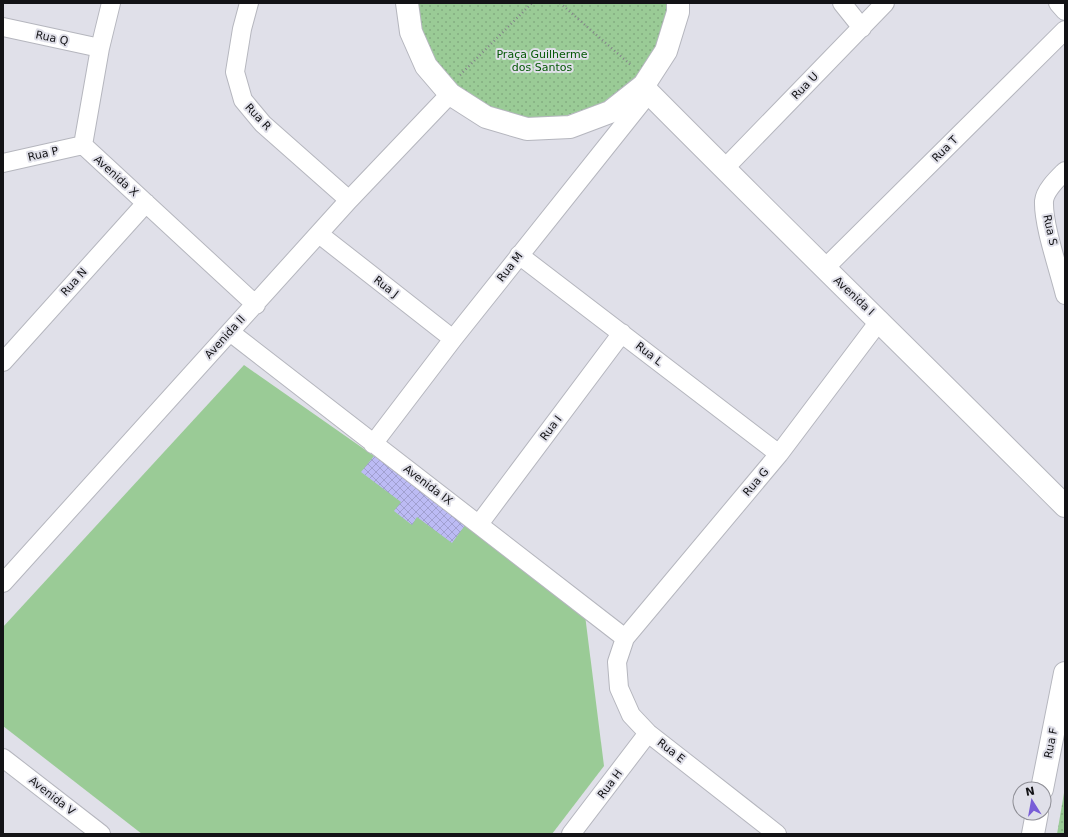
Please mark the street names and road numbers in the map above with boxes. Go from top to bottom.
street label: Rua Q [34,28,70,48]
street label: Rua U [789,70,821,102]
street label: Rua R [242,101,274,133]
street label: Rua T [929,133,961,165]
street label: Rua P [26,144,60,164]
street label: Avenida X [91,153,141,200]
street label: Rua S [1040,213,1060,247]
street label: Rua M [494,250,526,284]
street label: Rua N [58,266,90,298]
street label: Rua J [371,273,401,301]
street label: Avenida I [831,274,877,318]
street label: Avenida II [202,313,248,361]
street label: Rua L [633,339,666,369]
street label: Rua I [538,413,564,443]
street label: Avenida IX [401,462,456,508]
street label: Rua G [740,465,772,499]
street label: Rua F [1042,727,1060,759]
street label: Rua E [655,736,687,766]
street label: Rua H [595,767,625,801]
street label: Avenida V [26,774,78,818]

